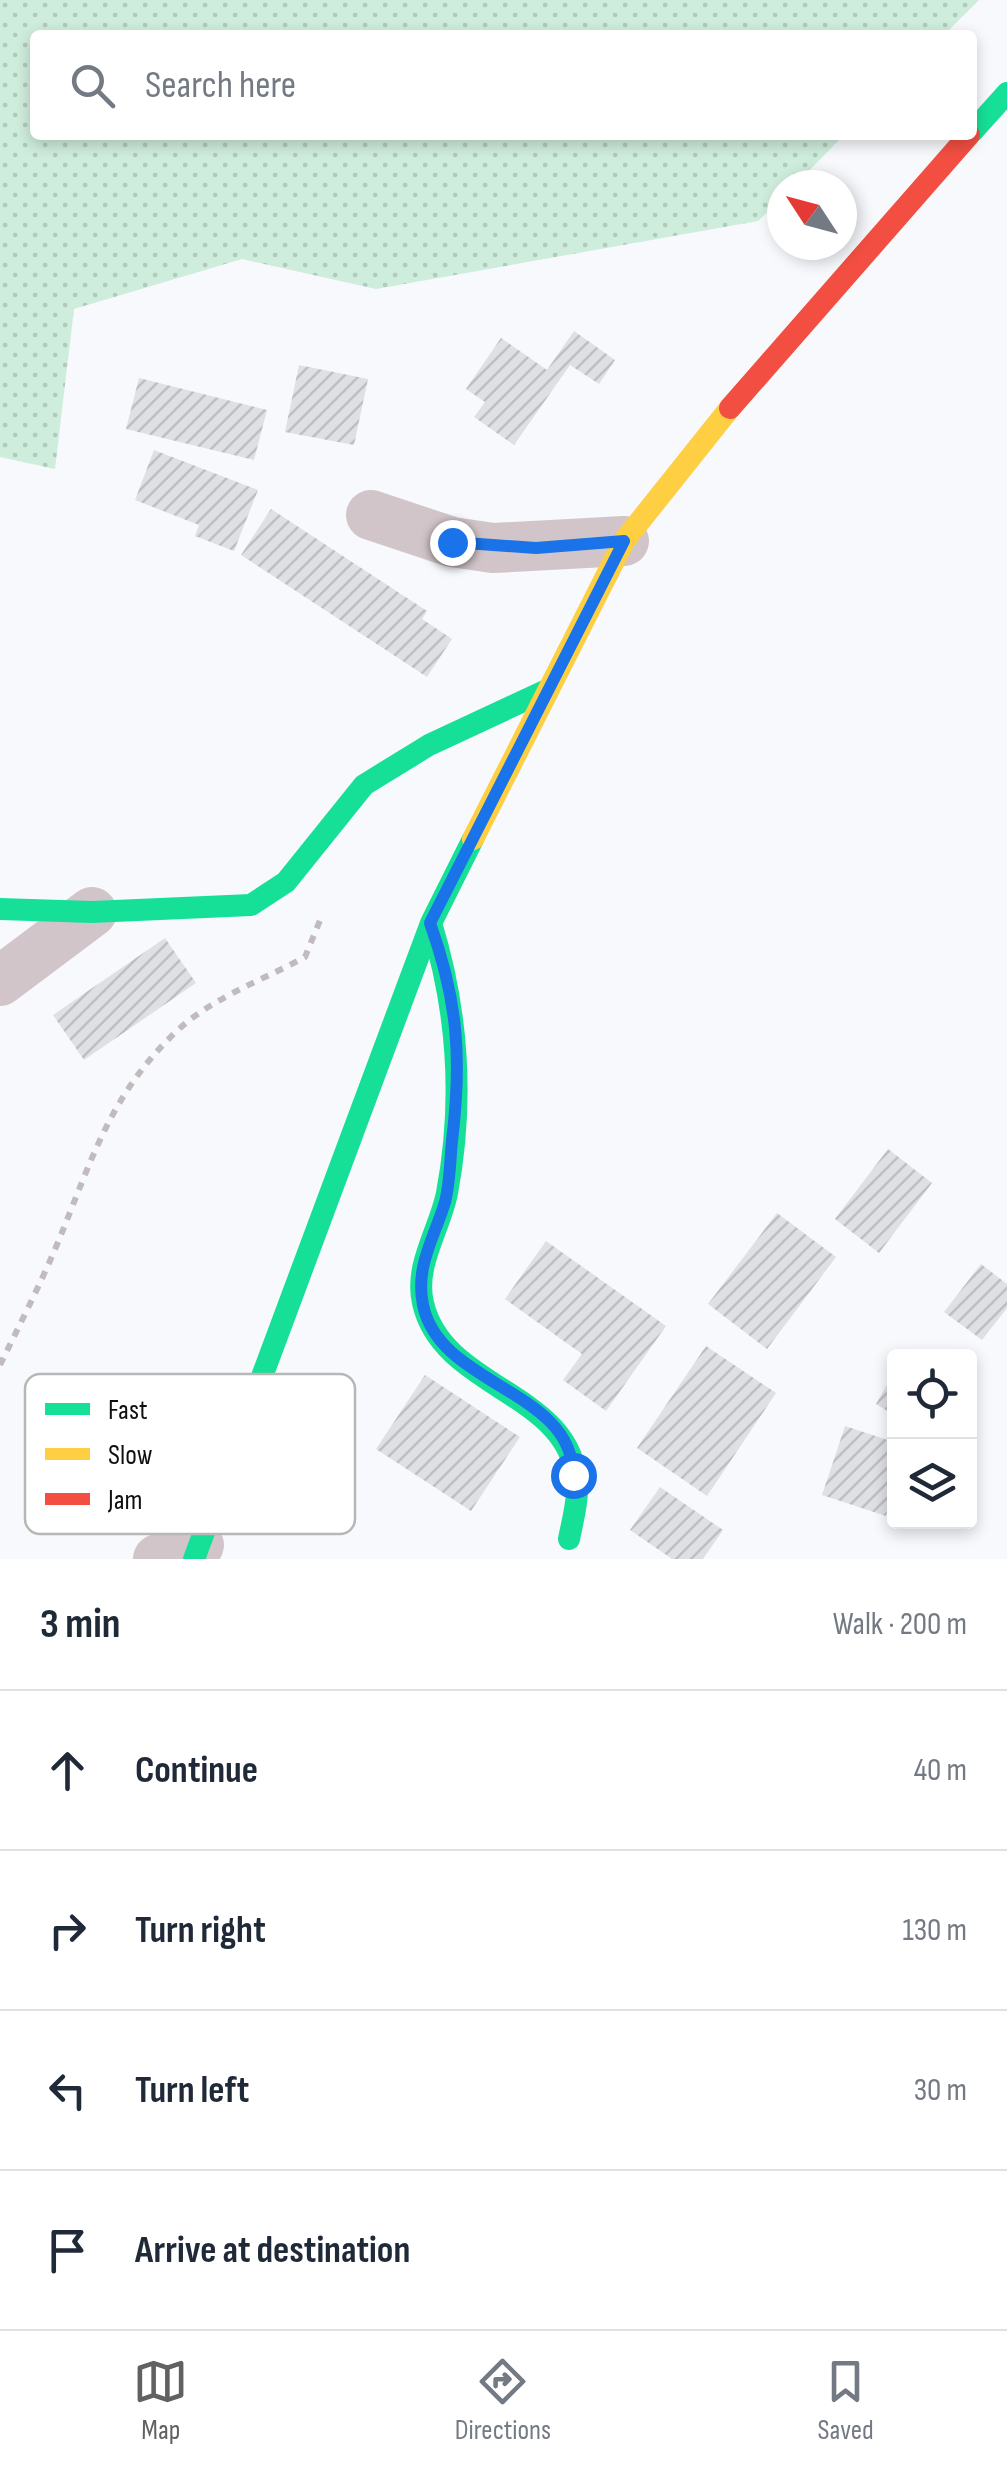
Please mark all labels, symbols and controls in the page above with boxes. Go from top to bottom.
search box [30,30,977,140]
icon: search [65,58,120,113]
text: Search here [145,63,296,108]
north arrow [767,170,857,260]
route end [430,520,476,566]
map controls [887,1349,977,1529]
button: locate [887,1349,977,1439]
legend [25,1374,355,1534]
text: Fast [108,1394,147,1427]
text: Slow [108,1439,153,1472]
button: layers [887,1439,977,1529]
route start [551,1453,597,1499]
text: Jam [107,1484,143,1517]
text: 3 min [40,1599,120,1650]
text: Walk · 200 m [833,1605,967,1644]
icon: ahead [40,1743,95,1798]
text: Continue [135,1748,258,1793]
text: 40 m [914,1751,967,1790]
icon: right [40,1903,95,1958]
text: Turn right [135,1908,266,1953]
text: 130 m [902,1911,967,1950]
icon: left [40,2063,95,2118]
text: Turn left [135,2068,249,2113]
text: 30 m [914,2071,967,2110]
icon: arrive [40,2223,95,2278]
text: Arrive at destination [135,2228,410,2273]
tab: Map [133,2354,188,2447]
tab: Directions [455,2354,551,2447]
tab: Saved [818,2354,874,2447]

